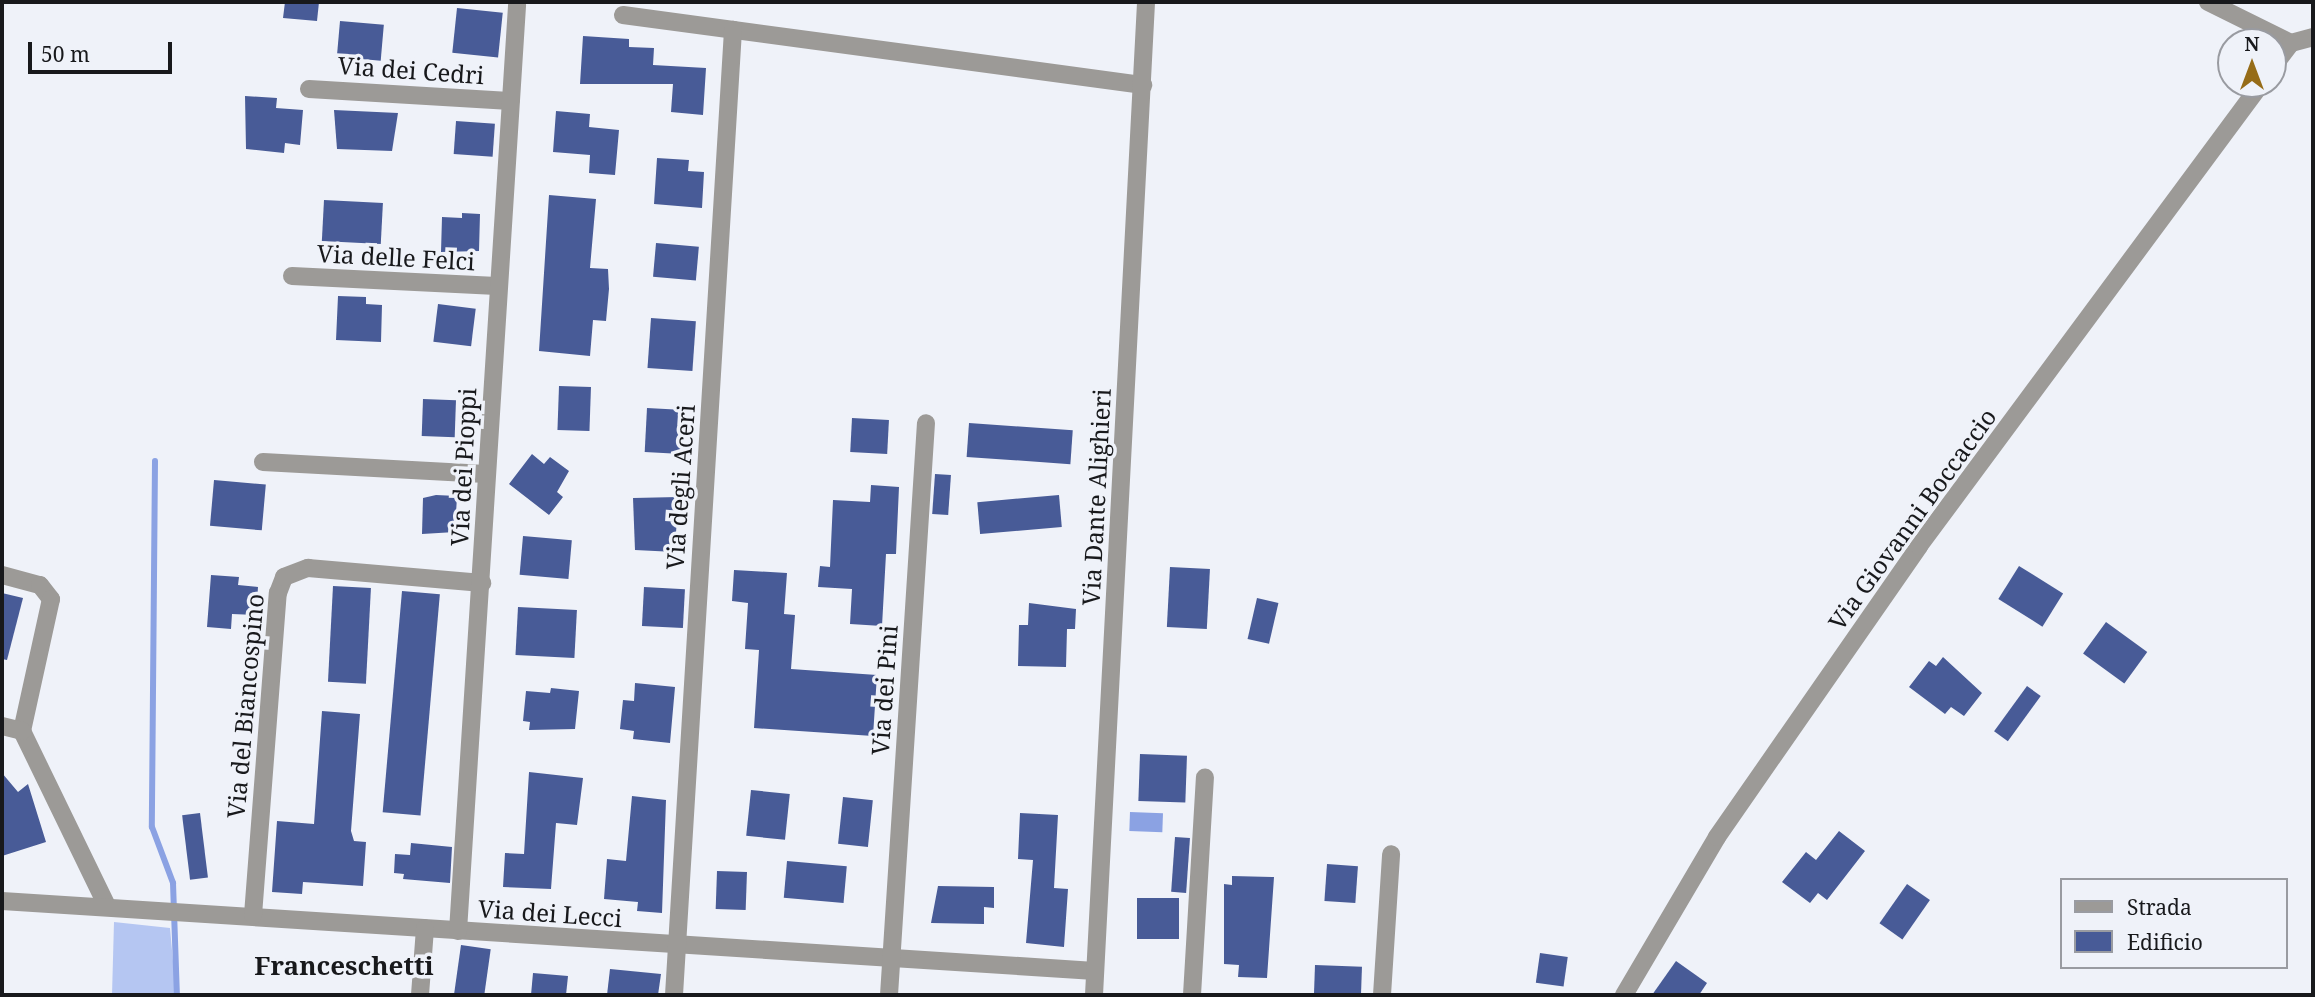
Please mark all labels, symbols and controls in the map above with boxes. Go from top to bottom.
scale bar [32,28,175,72]
north arrow [2217,28,2287,98]
text: N [2245,31,2259,57]
text: 50 m [41,40,90,68]
street label: Via dei Cedri [337,51,485,89]
street label: Via delle Felci [316,238,476,276]
street label: Via dei Pioppi [444,387,482,547]
street label: Via Dante Alighieri [1076,388,1116,606]
street label: Via degli Aceri [660,403,700,571]
street label: Via Giovanni Boccaccio [1822,403,2002,635]
street label: Via del Biancospino [221,592,269,820]
street label: Via dei Pini [865,624,903,756]
legend [2060,878,2287,969]
text: Strada [2127,893,2192,921]
street label: Via dei Lecci [477,894,623,932]
text: Edificio [2127,928,2203,956]
district label: Franceschetti [254,950,434,982]

